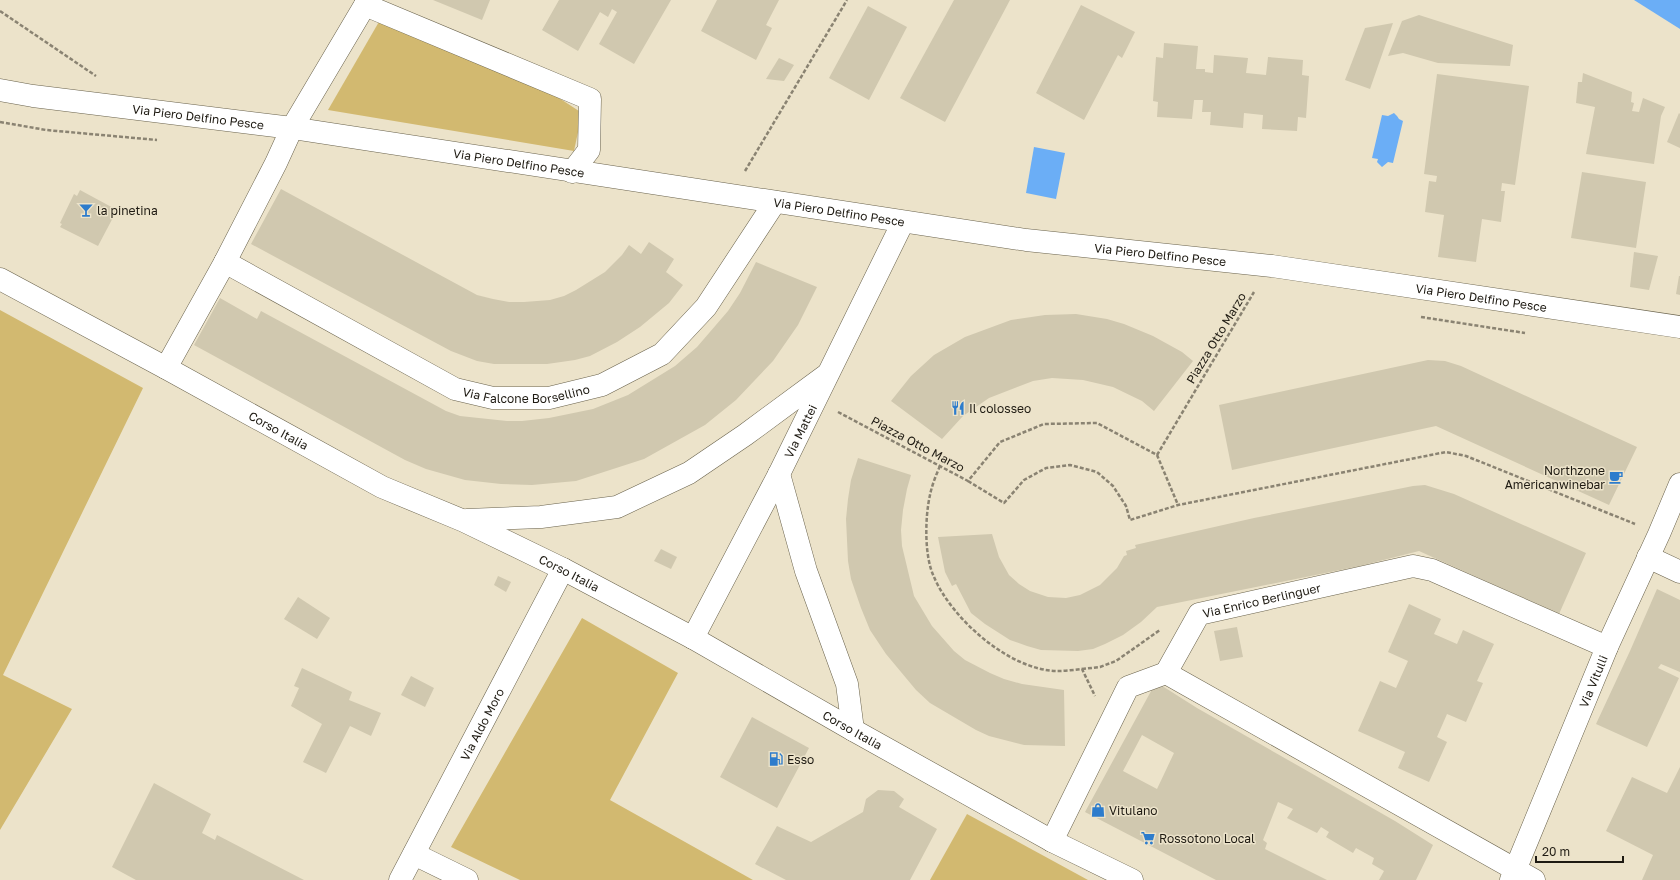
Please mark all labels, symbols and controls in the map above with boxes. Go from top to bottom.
street label: Via Piero Delfino Pesce [131,101,265,132]
street label: Via Piero Delfino Pesce [452,145,586,180]
street label: Via Piero Delfino Pesce [772,194,906,229]
bar icon: la pinetina [78,202,94,218]
place label: la pinetina [97,203,158,218]
street label: Via Piero Delfino Pesce [1093,240,1227,269]
street label: Via Piero Delfino Pesce [1415,280,1548,315]
street label: Piazza Otto Marzo [1183,290,1249,386]
street label: Via Falcone Borsellino [461,381,591,406]
restaurant icon: Il colosseo [950,400,966,416]
place label: Il colosseo [969,401,1031,416]
street label: Via Mattei [781,402,820,460]
street label: Corso Italia [246,408,311,453]
street label: Piazza Otto Marzo [869,413,967,475]
place label: Northzone Americanwinebar [1505,463,1605,492]
cafe icon: Northzone Americanwinebar [1608,469,1624,485]
street label: Corso Italia [537,551,602,594]
street label: Via Enrico Berlinguer [1201,579,1323,621]
street label: Via Vitulli [1575,653,1610,710]
street label: Via Aldo Moro [457,685,507,763]
street label: Corso Italia [820,707,885,752]
fuel station icon: Esso [768,751,784,767]
place label: Esso [787,752,814,767]
shop icon: Vitulano [1090,802,1106,818]
place label: Vitulano [1109,803,1158,818]
supermarket icon: Rossotono Local [1140,830,1156,846]
place label: Rossotono Local [1159,831,1255,846]
scale bar [1536,838,1623,864]
text: 20 m [1542,844,1570,859]

